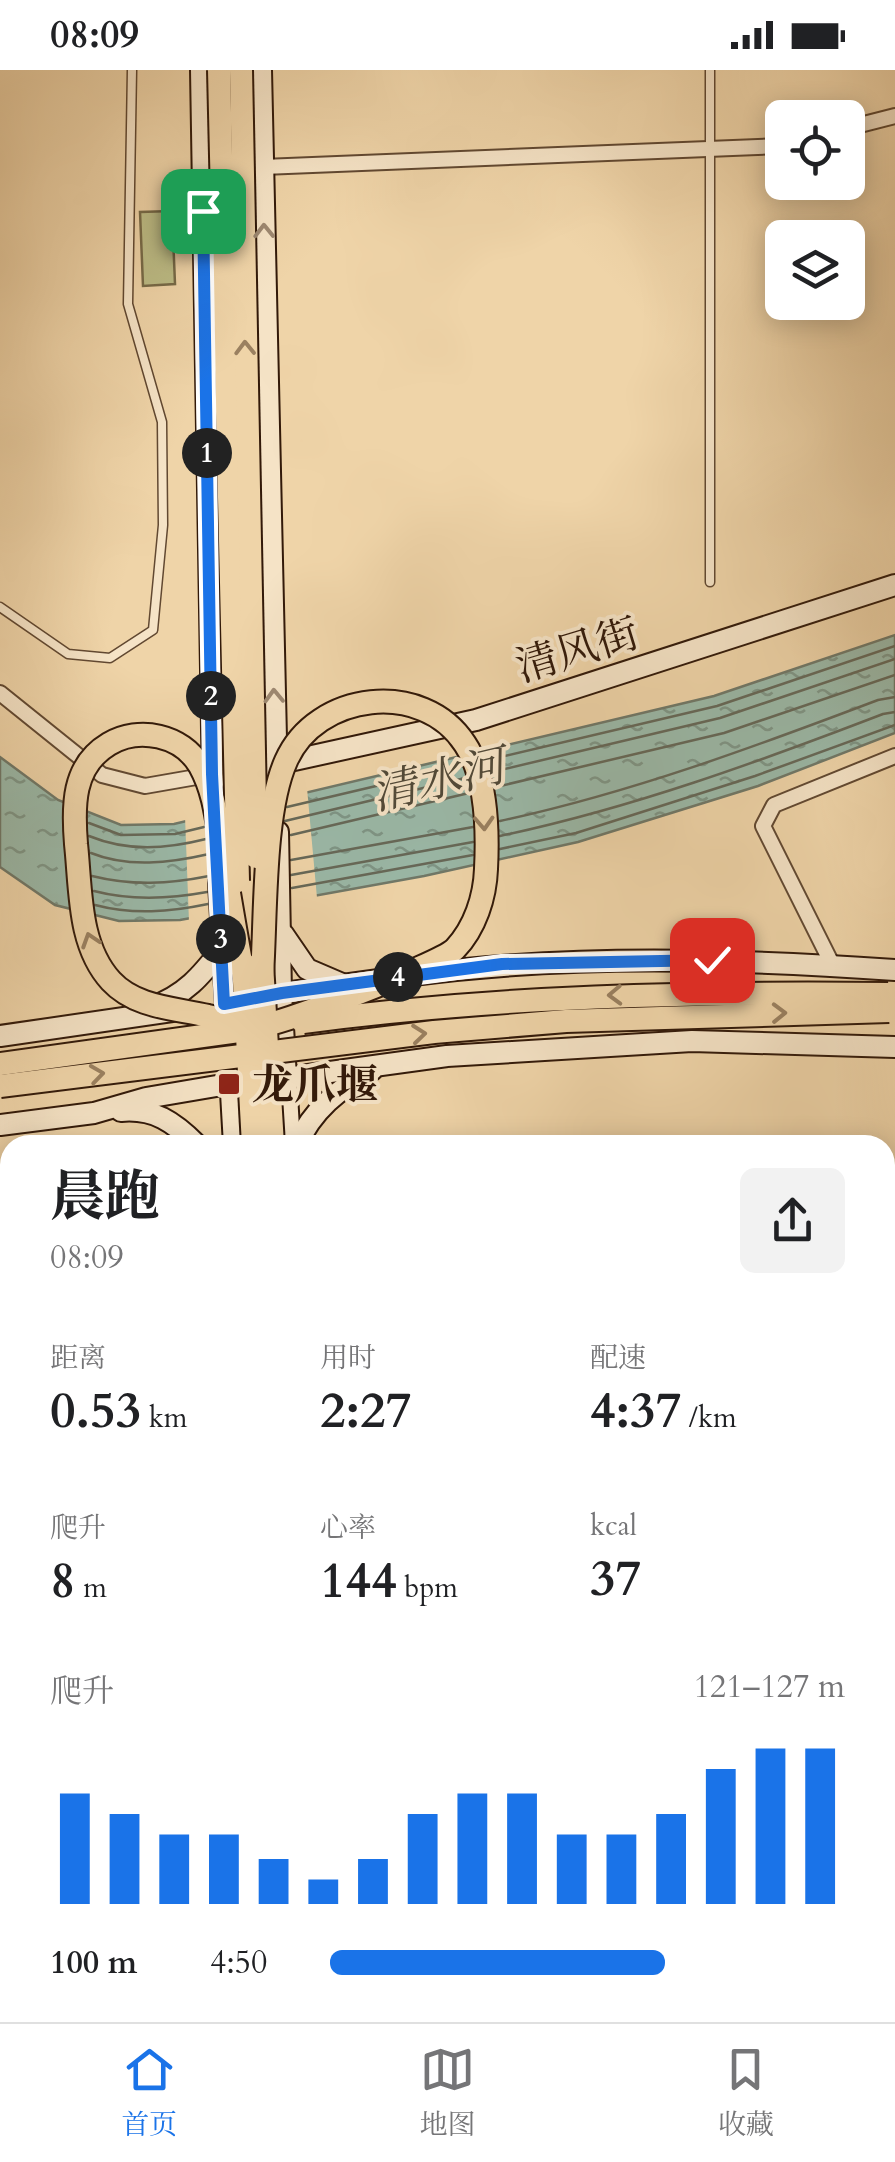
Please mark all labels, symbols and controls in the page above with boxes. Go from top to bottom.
text: 08:09 [50,9,139,61]
map controls [765,100,865,320]
button: locate [765,100,865,200]
pin [161,169,246,254]
icon: arrive [176,184,231,239]
button: layers [765,220,865,320]
one-way arrow [254,222,275,238]
one-way arrow [234,340,256,356]
pin: 1 [182,428,232,478]
text: 1 [200,434,214,472]
street label: 清风街 [509,605,646,696]
pin: 2 [186,671,236,721]
text: 2 [204,677,218,715]
one-way arrow [263,687,284,703]
water label: 清水河 [366,734,518,825]
one-way arrow [473,816,494,832]
pin: 3 [196,914,246,964]
pin [670,918,755,1003]
text: 3 [214,920,228,958]
one-way arrow [81,933,101,950]
icon: check [685,933,740,988]
pin: 4 [373,952,423,1002]
text: 4 [391,958,405,996]
one-way arrow [607,984,623,1005]
one-way arrow [772,1002,787,1024]
one-way arrow [412,1024,428,1045]
place label: 龙爪堰 [252,1057,378,1114]
one-way arrow [88,1064,105,1085]
marker: 龙爪堰 [216,1071,242,1097]
text: 晨跑 [50,1161,160,1235]
button: share [740,1168,845,1273]
text: 08:09 [50,1236,124,1280]
text: 距离 [50,1339,106,1377]
text: 用时 [320,1339,376,1377]
text: 配速 [590,1339,646,1377]
text: 0.53 [50,1377,141,1445]
text: 2:27 [320,1377,411,1445]
text: 4:37 [590,1377,681,1445]
text: km [141,1399,188,1437]
text: /km [681,1399,737,1437]
text: kcal [590,1507,637,1545]
text: 爬升 [50,1509,106,1547]
text: 心率 [320,1509,376,1547]
text: 37 [590,1545,641,1613]
text: 8 [50,1547,76,1615]
text: 144 [320,1547,397,1615]
text: m [76,1569,107,1607]
text: bpm [397,1569,458,1607]
text: 121–127 m [693,1665,845,1709]
text: 爬升 [50,1670,114,1714]
text: 100 m [50,1941,137,1985]
text: 4:50 [210,1941,267,1985]
tab: 首页 [121,2042,177,2144]
tab: 地图 [419,2042,476,2144]
tab: 收藏 [718,2042,774,2144]

